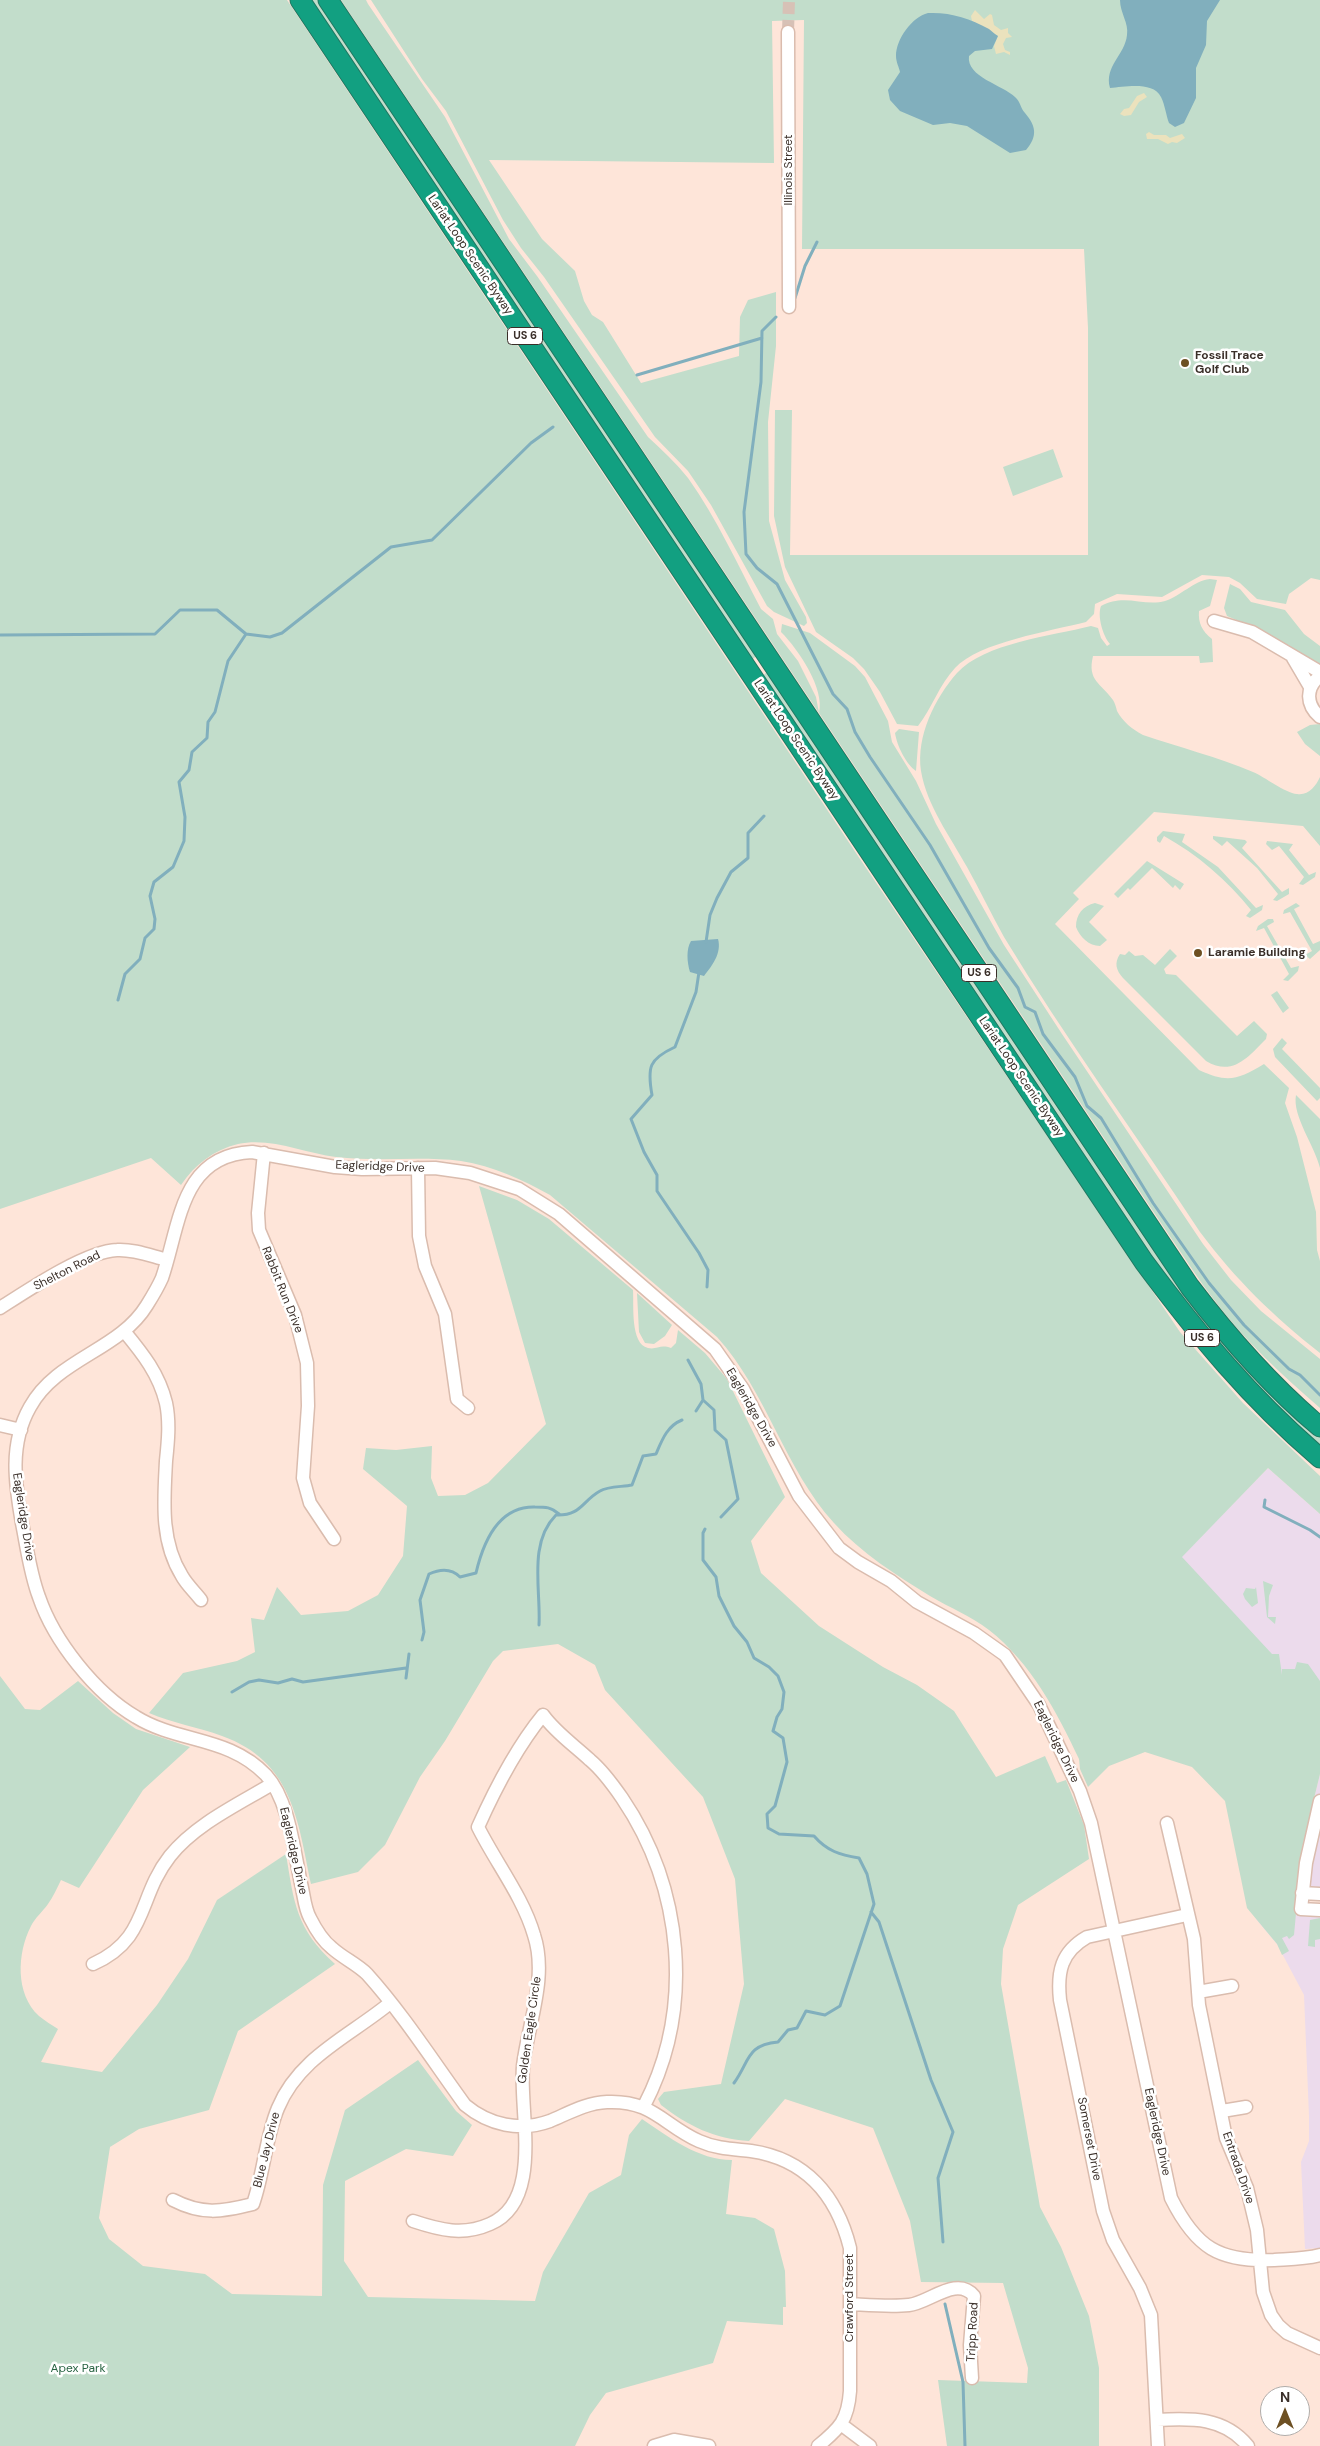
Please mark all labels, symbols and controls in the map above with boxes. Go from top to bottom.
street label: Illinois Street [782,134,796,206]
street label: Lariat Loop Scenic Byway [424,192,516,318]
road number: US 6 [508,328,542,344]
place label: Fossil Trace Golf Club [1195,349,1264,377]
marker: Fossil Trace Golf Club [1179,357,1191,369]
street label: Lariat Loop Scenic Byway [750,677,842,803]
place label: Laramie Building [1208,946,1306,960]
marker: Laramie Building [1192,947,1204,959]
road number: US 6 [962,964,996,981]
street label: Lariat Loop Scenic Byway [975,1014,1067,1140]
street label: Eagleridge Drive [335,1158,425,1176]
street label: Rabbit Run Drive [258,1245,306,1335]
street label: Shelton Road [31,1248,103,1294]
road number: US 6 [1184,1330,1220,1346]
street label: Eagleridge Drive [722,1366,780,1450]
street label: Eagleridge Drive [9,1472,37,1562]
street label: Eagleridge Drive [1030,1699,1082,1785]
street label: Eagleridge Drive [276,1806,310,1896]
street label: Golden Eagle Circle [515,1975,545,2085]
street label: Eagleridge Drive [1141,2087,1173,2177]
street label: Somerset Drive [1074,2096,1104,2182]
street label: Blue Jay Drive [251,2111,283,2189]
street label: Entrada Drive [1219,2130,1257,2206]
street label: Crawford Street [843,2254,857,2342]
street label: Tripp Road [964,2302,982,2362]
park label: Apex Park [51,2362,105,2376]
north arrow [1260,2386,1310,2436]
text: N [1280,2388,1290,2406]

